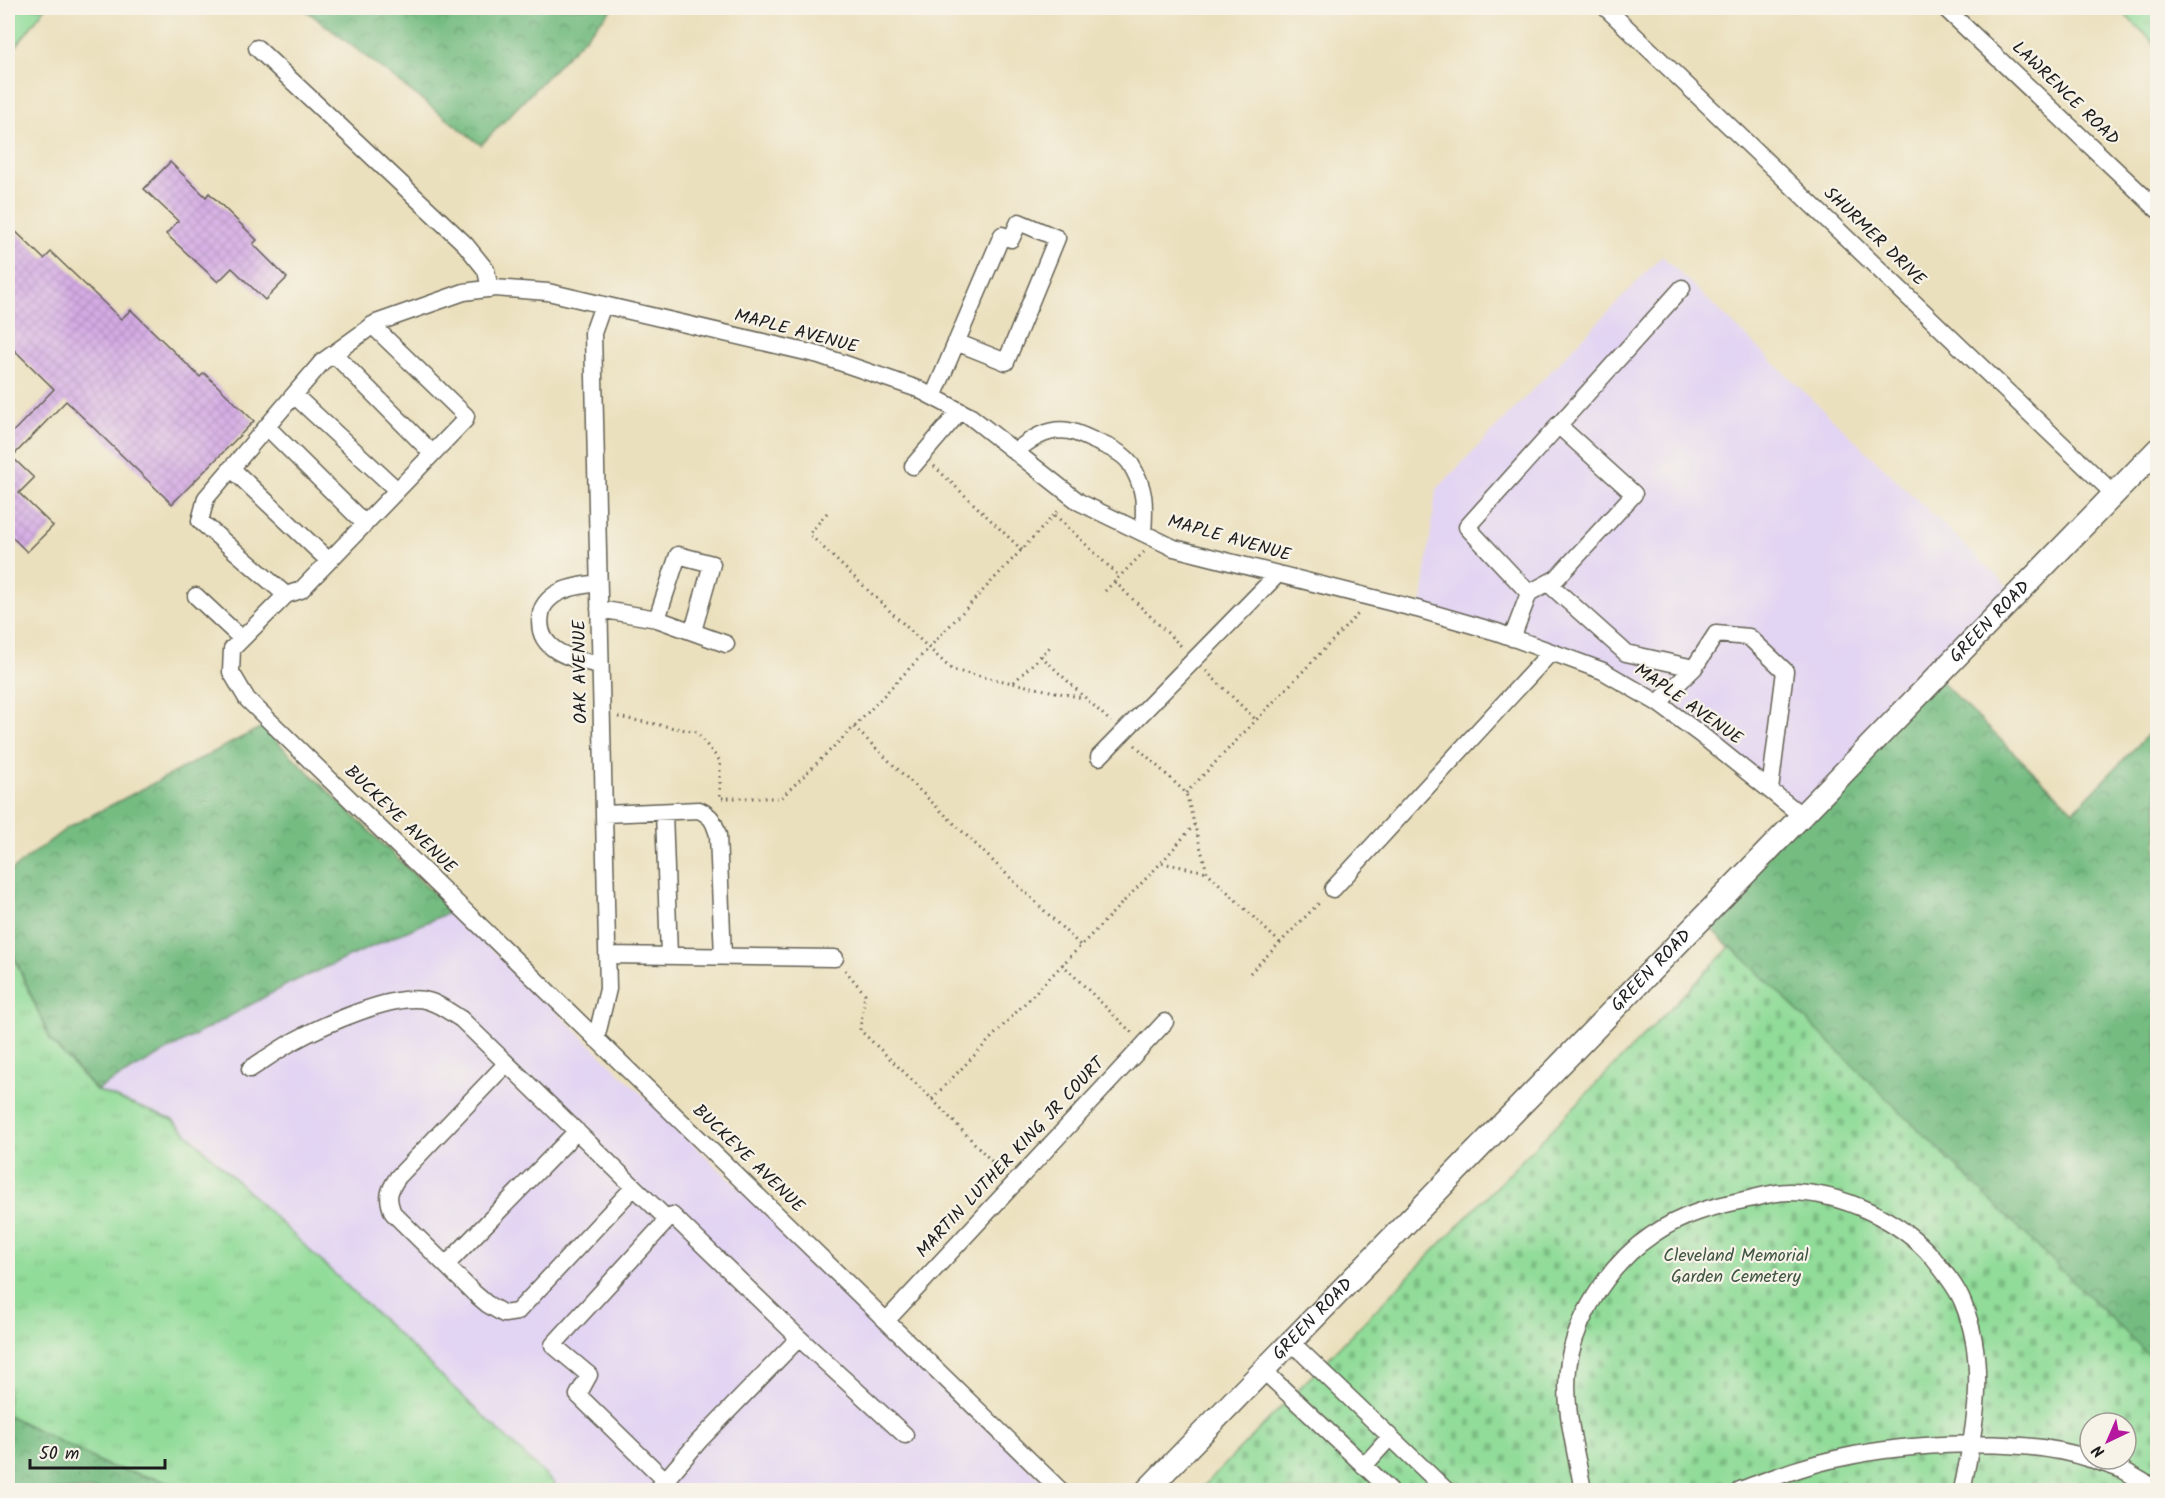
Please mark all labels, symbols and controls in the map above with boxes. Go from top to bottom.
street label: LAWRENCE ROAD [2004,35,2126,154]
street label: SHURMER DRIVE [1816,180,1932,294]
street label: MAPLE AVENUE [731,302,862,363]
street label: MAPLE AVENUE [1164,508,1294,571]
street label: GREEN ROAD [1943,574,2038,670]
street label: OAK AVENUE [566,619,596,724]
street label: MAPLE AVENUE [1628,657,1749,754]
street label: BUCKEYE AVENUE [337,759,463,882]
street label: GREEN ROAD [1604,922,1699,1019]
street label: MARTIN LUTHER KING JR COURT [910,1050,1113,1265]
street label: BUCKEYE AVENUE [685,1098,811,1221]
park label: Cleveland Memorial Garden Cemetery [1663,1242,1809,1292]
street label: GREEN ROAD [1265,1271,1360,1367]
north arrow [2078,1411,2138,1471]
scale bar [30,1432,165,1470]
text: N [2086,1438,2111,1463]
text: 50 m [39,1440,79,1469]

